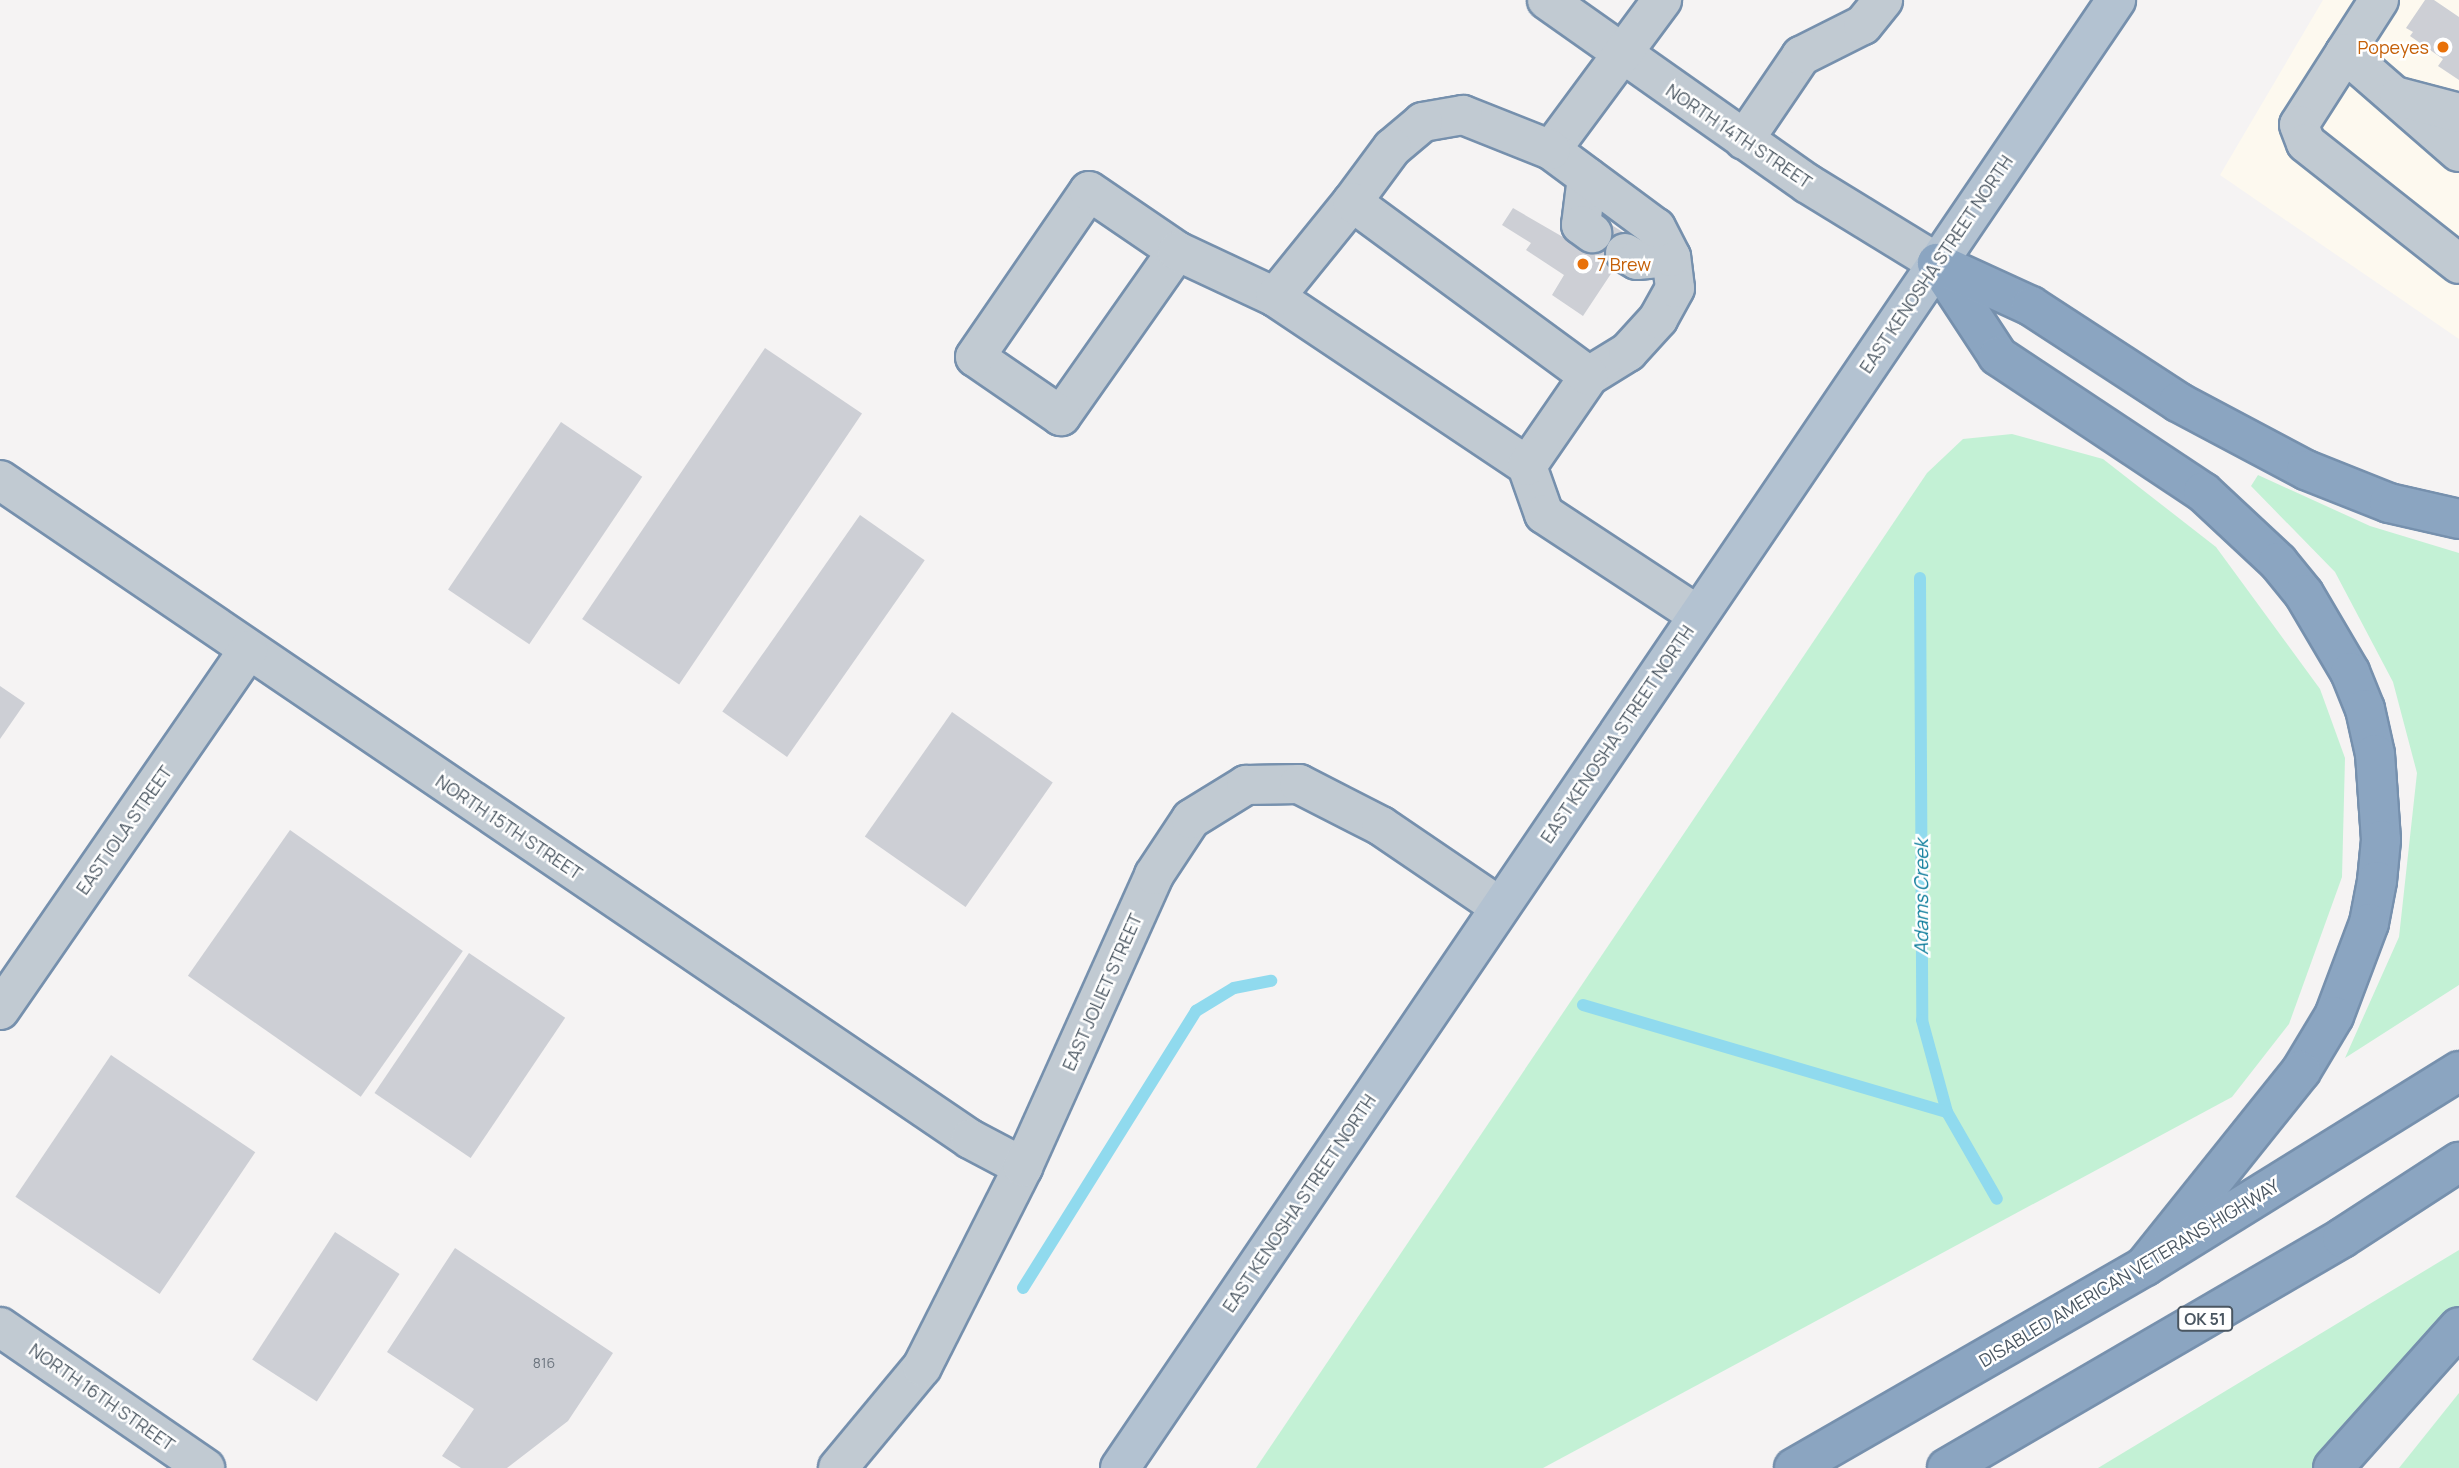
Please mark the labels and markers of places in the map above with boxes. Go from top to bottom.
place label: Popeyes [2357,36,2429,58]
marker: Popeyes [2435,39,2451,55]
place label: 7 Brew [1597,253,1651,275]
marker: 7 Brew [1575,256,1591,272]

